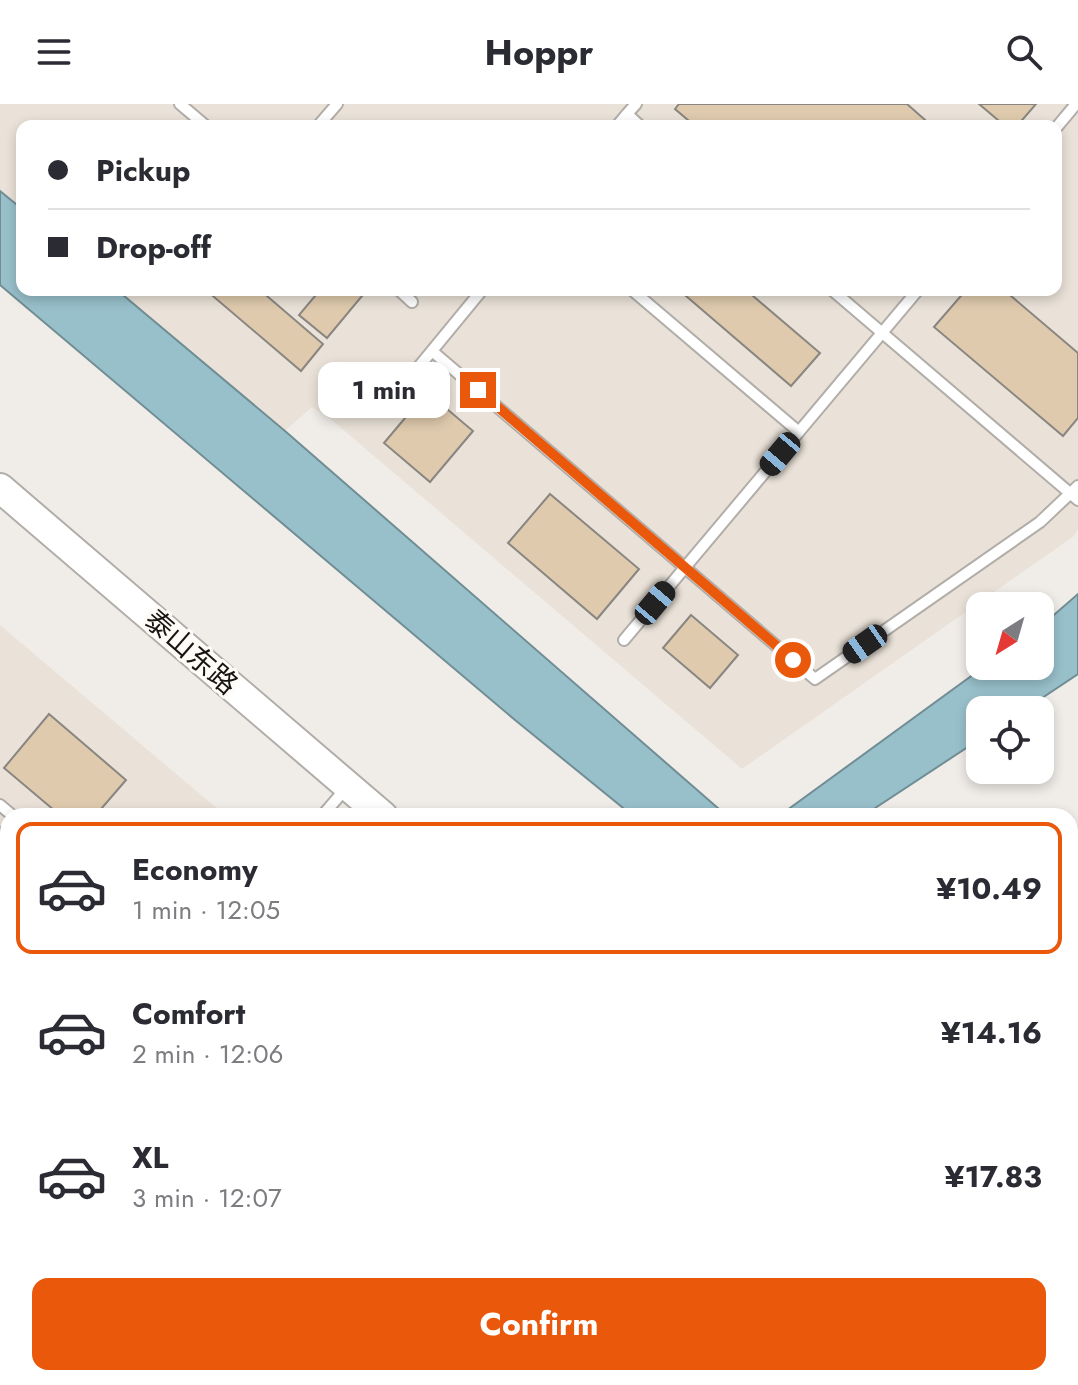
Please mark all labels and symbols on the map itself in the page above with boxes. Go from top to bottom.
callout: 1 min [318,362,450,418]
route end [460,372,496,408]
car [755,428,805,480]
car [630,577,680,629]
north arrow [966,592,1054,680]
street label: 泰山东路 [135,600,247,704]
car [838,620,892,668]
route start [775,642,811,678]

